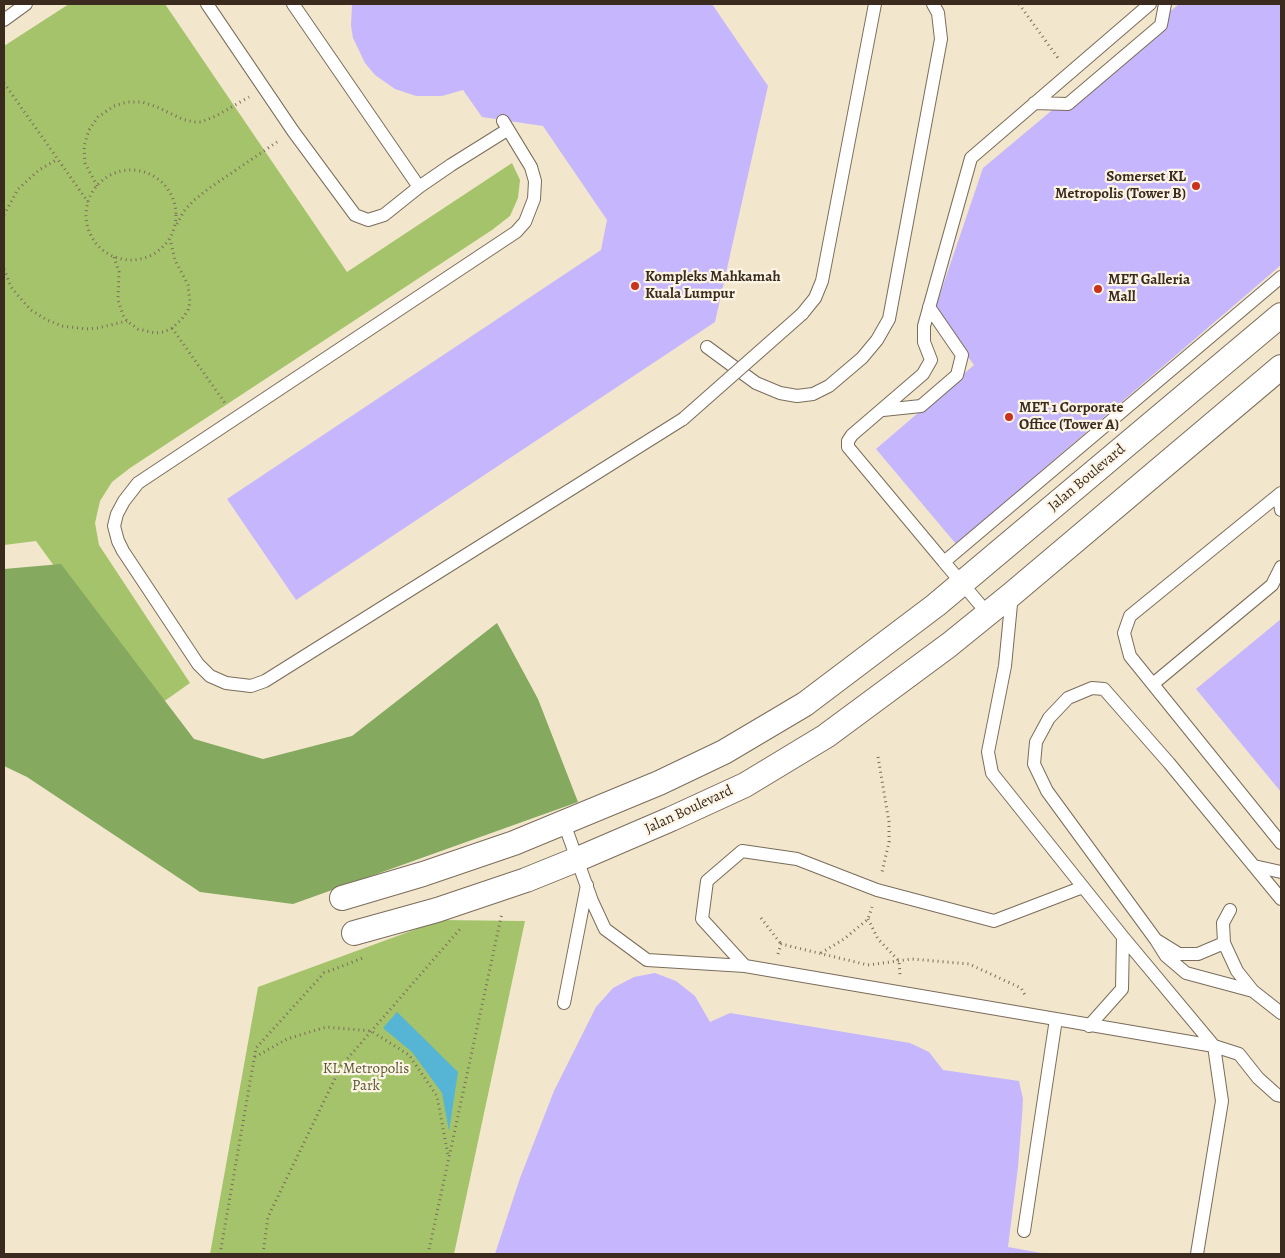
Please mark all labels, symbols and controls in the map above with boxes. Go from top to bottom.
place label: Somerset KL Metropolis (Tower B) [1055,168,1186,203]
marker: Somerset KL Metropolis (Tower B) [1190,180,1202,192]
place label: Kompleks Mahkamah Kuala Lumpur [645,268,781,303]
place label: MET Galleria Mall [1108,271,1190,306]
marker: Kompleks Mahkamah Kuala Lumpur [629,280,641,292]
marker: MET Galleria Mall [1092,283,1104,295]
place label: MET 1 Corporate Office (Tower A) [1019,399,1124,434]
marker: MET 1 Corporate Office (Tower A) [1003,411,1015,423]
street label: Jalan Boulevard [1045,441,1129,515]
street label: Jalan Boulevard [642,782,736,838]
park label: KL Metropolis Park [323,1060,409,1095]

